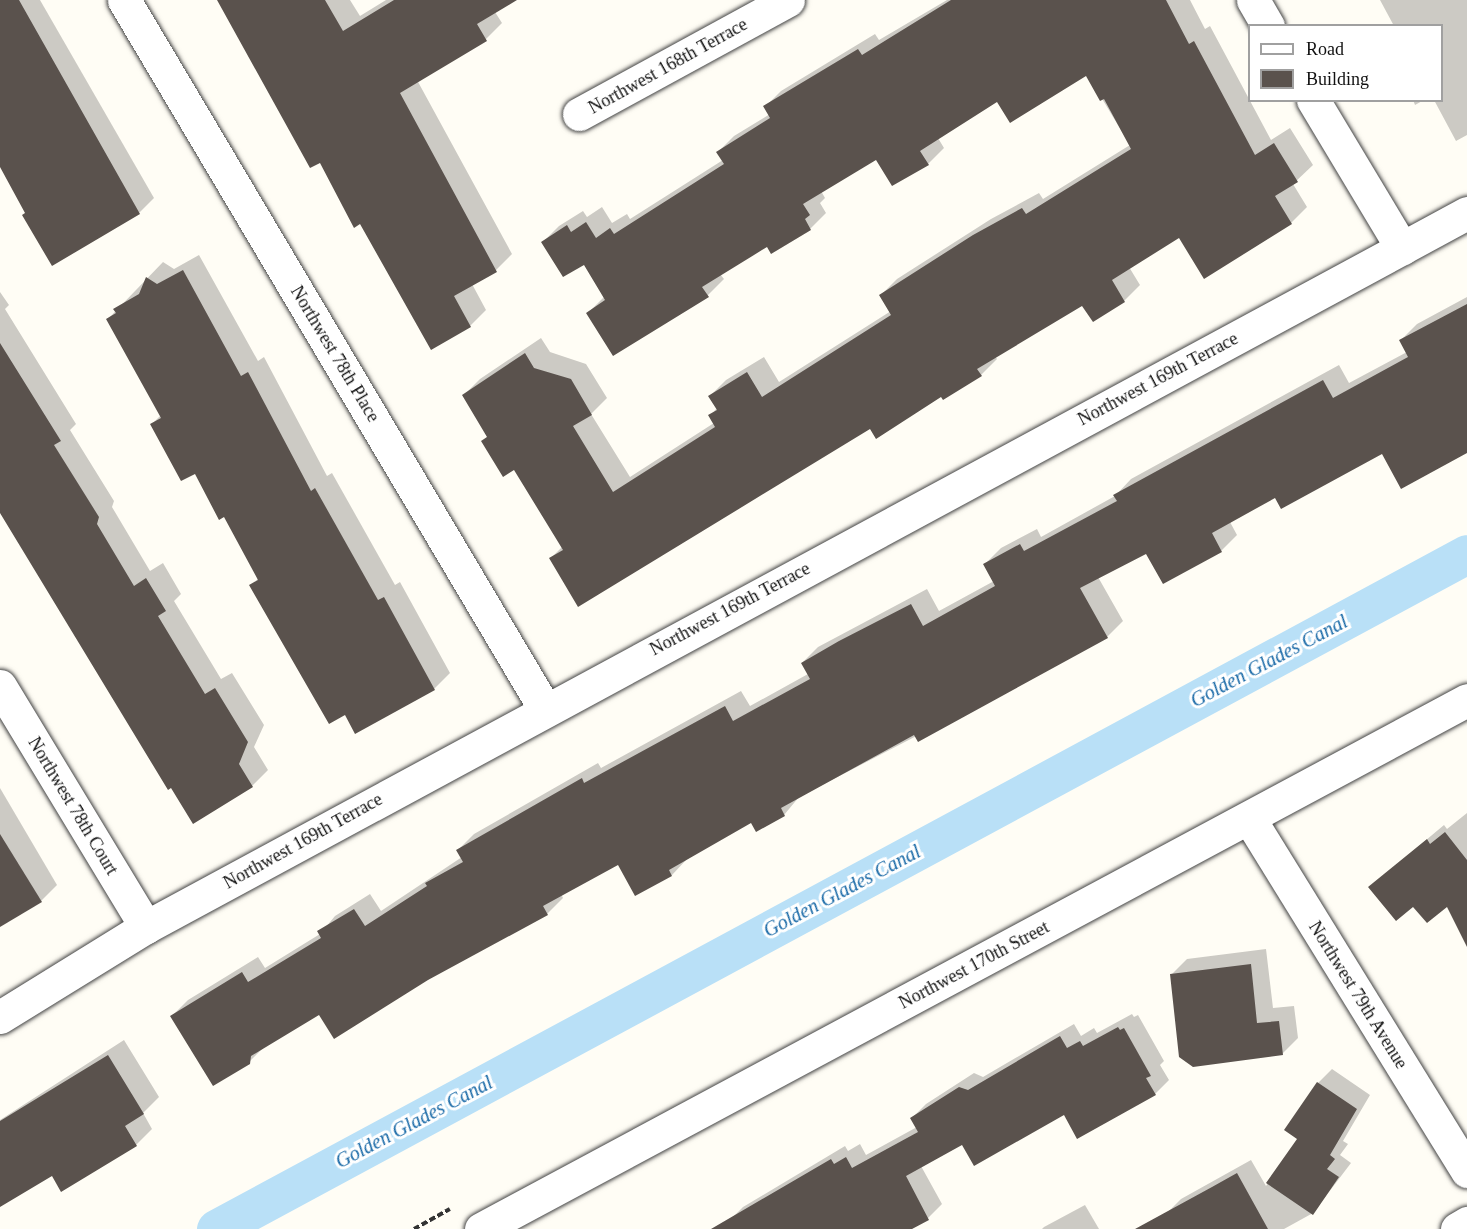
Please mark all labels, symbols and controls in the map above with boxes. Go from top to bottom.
street label: Northwest 168th Terrace [585,13,751,119]
legend [1248,24,1443,102]
text: Road [1306,39,1344,59]
text: Building [1306,69,1369,89]
street label: Northwest 78th Place [286,282,384,426]
street label: Northwest 169th Terrace [1074,328,1242,430]
street label: Northwest 169th Terrace [646,558,814,660]
water label: Golden Glades Canal [1186,609,1352,713]
street label: Northwest 78th Court [23,733,123,879]
street label: Northwest 169th Terrace [220,788,386,894]
water label: Golden Glades Canal [759,839,925,943]
street label: Northwest 170th Street [895,916,1053,1014]
street label: Northwest 79th Avenue [1304,917,1412,1073]
water label: Golden Glades Canal [331,1070,497,1174]

